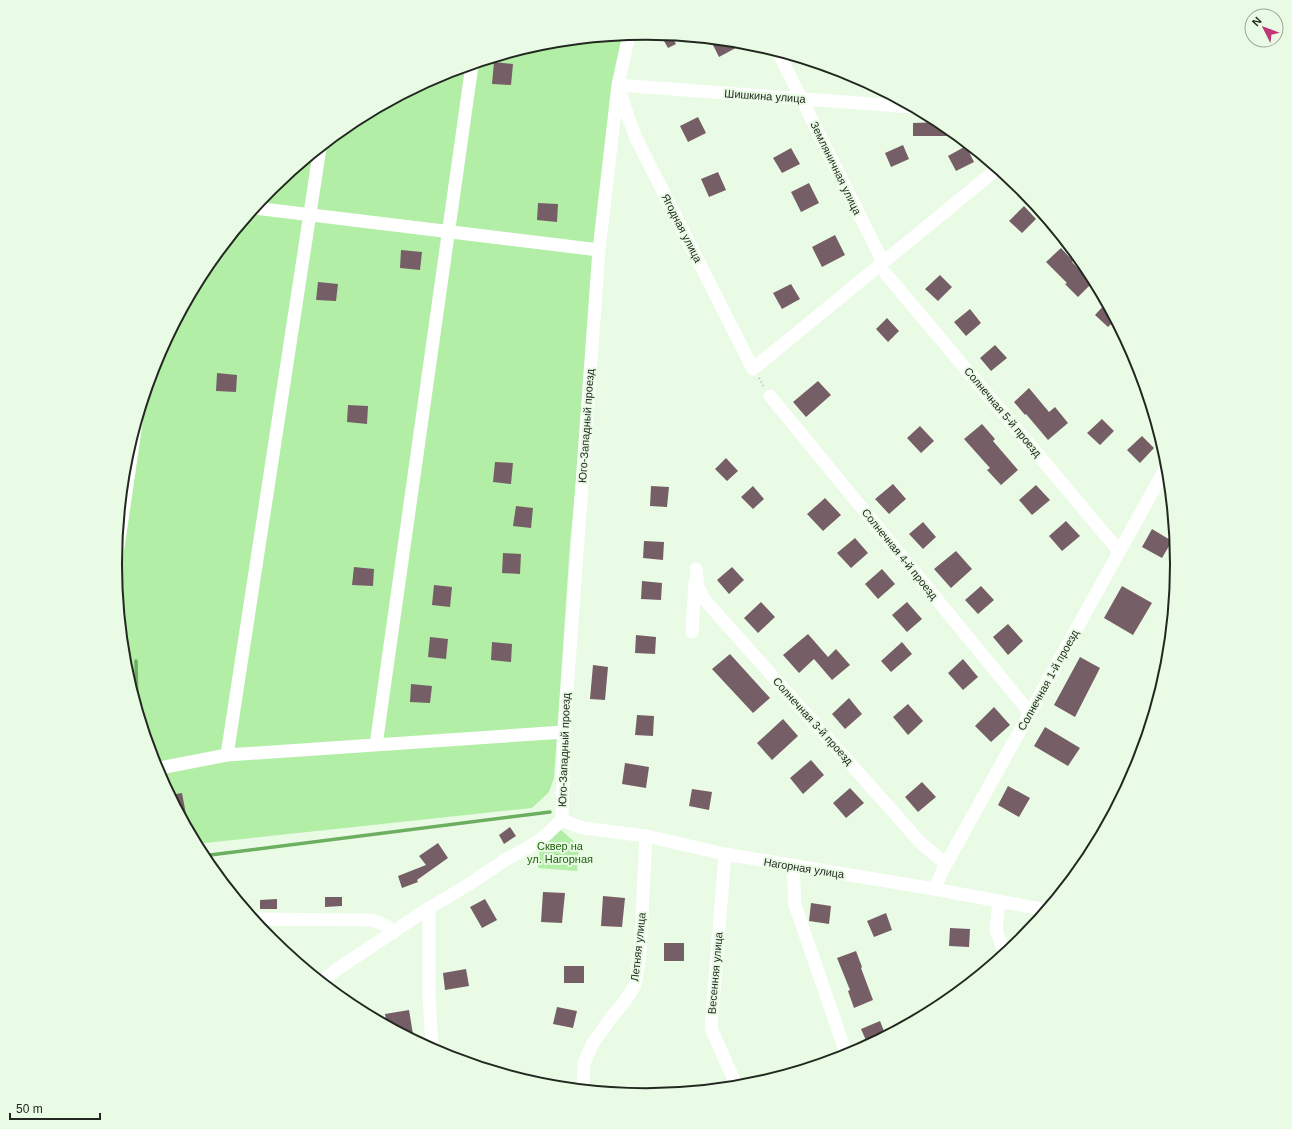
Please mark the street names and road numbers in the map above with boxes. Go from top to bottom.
street label: Шишкина улица [724,87,807,105]
street label: Земляничная улица [808,119,864,217]
street label: Ягодная улица [660,192,705,265]
street label: Солнечная 5-й проезд [962,365,1044,460]
street label: Юго-Западный проезд [576,368,596,483]
street label: Солнечная 4-й проезд [860,506,941,602]
street label: Солнечная 1-й проезд [1015,627,1081,732]
street label: Солнечная 3-й проезд [771,675,856,768]
street label: Юго-Западный проезд [556,692,572,807]
street label: Нагорная улица [763,856,846,880]
street label: Летняя улица [628,911,648,982]
street label: Весенняя улица [705,931,725,1015]

